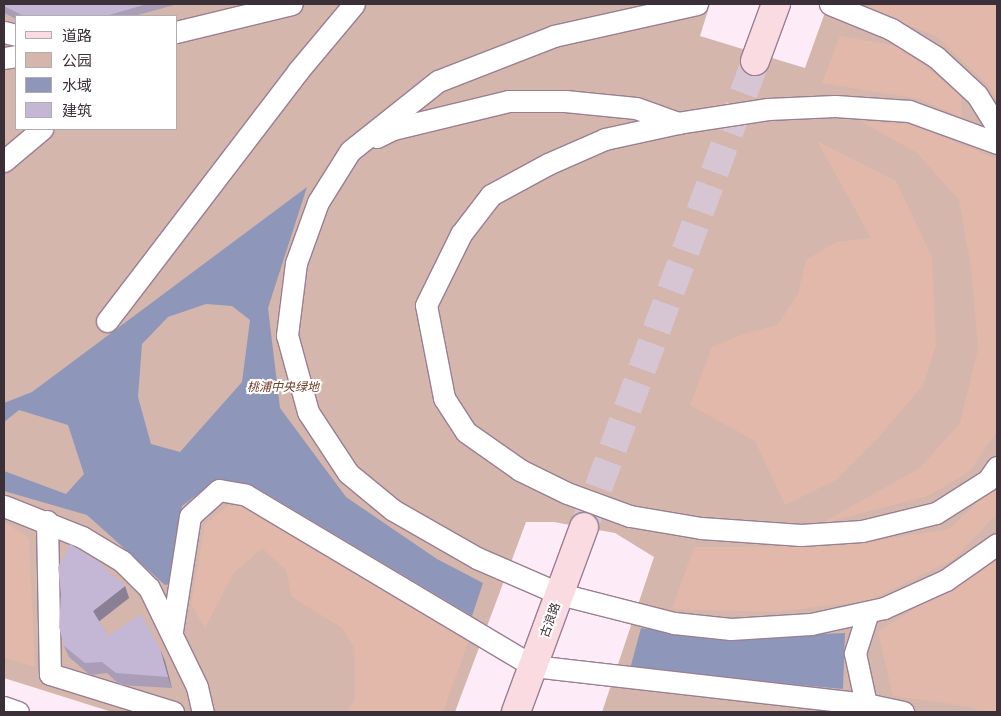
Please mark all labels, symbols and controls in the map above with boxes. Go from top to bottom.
legend [15,15,178,130]
text: 道路 [62,25,92,45]
text: 公园 [62,50,92,70]
text: 水域 [62,75,92,95]
text: 建筑 [62,100,92,120]
park label: 桃浦中央绿地 [247,380,319,394]
street label: 古浪路 [537,601,563,639]

